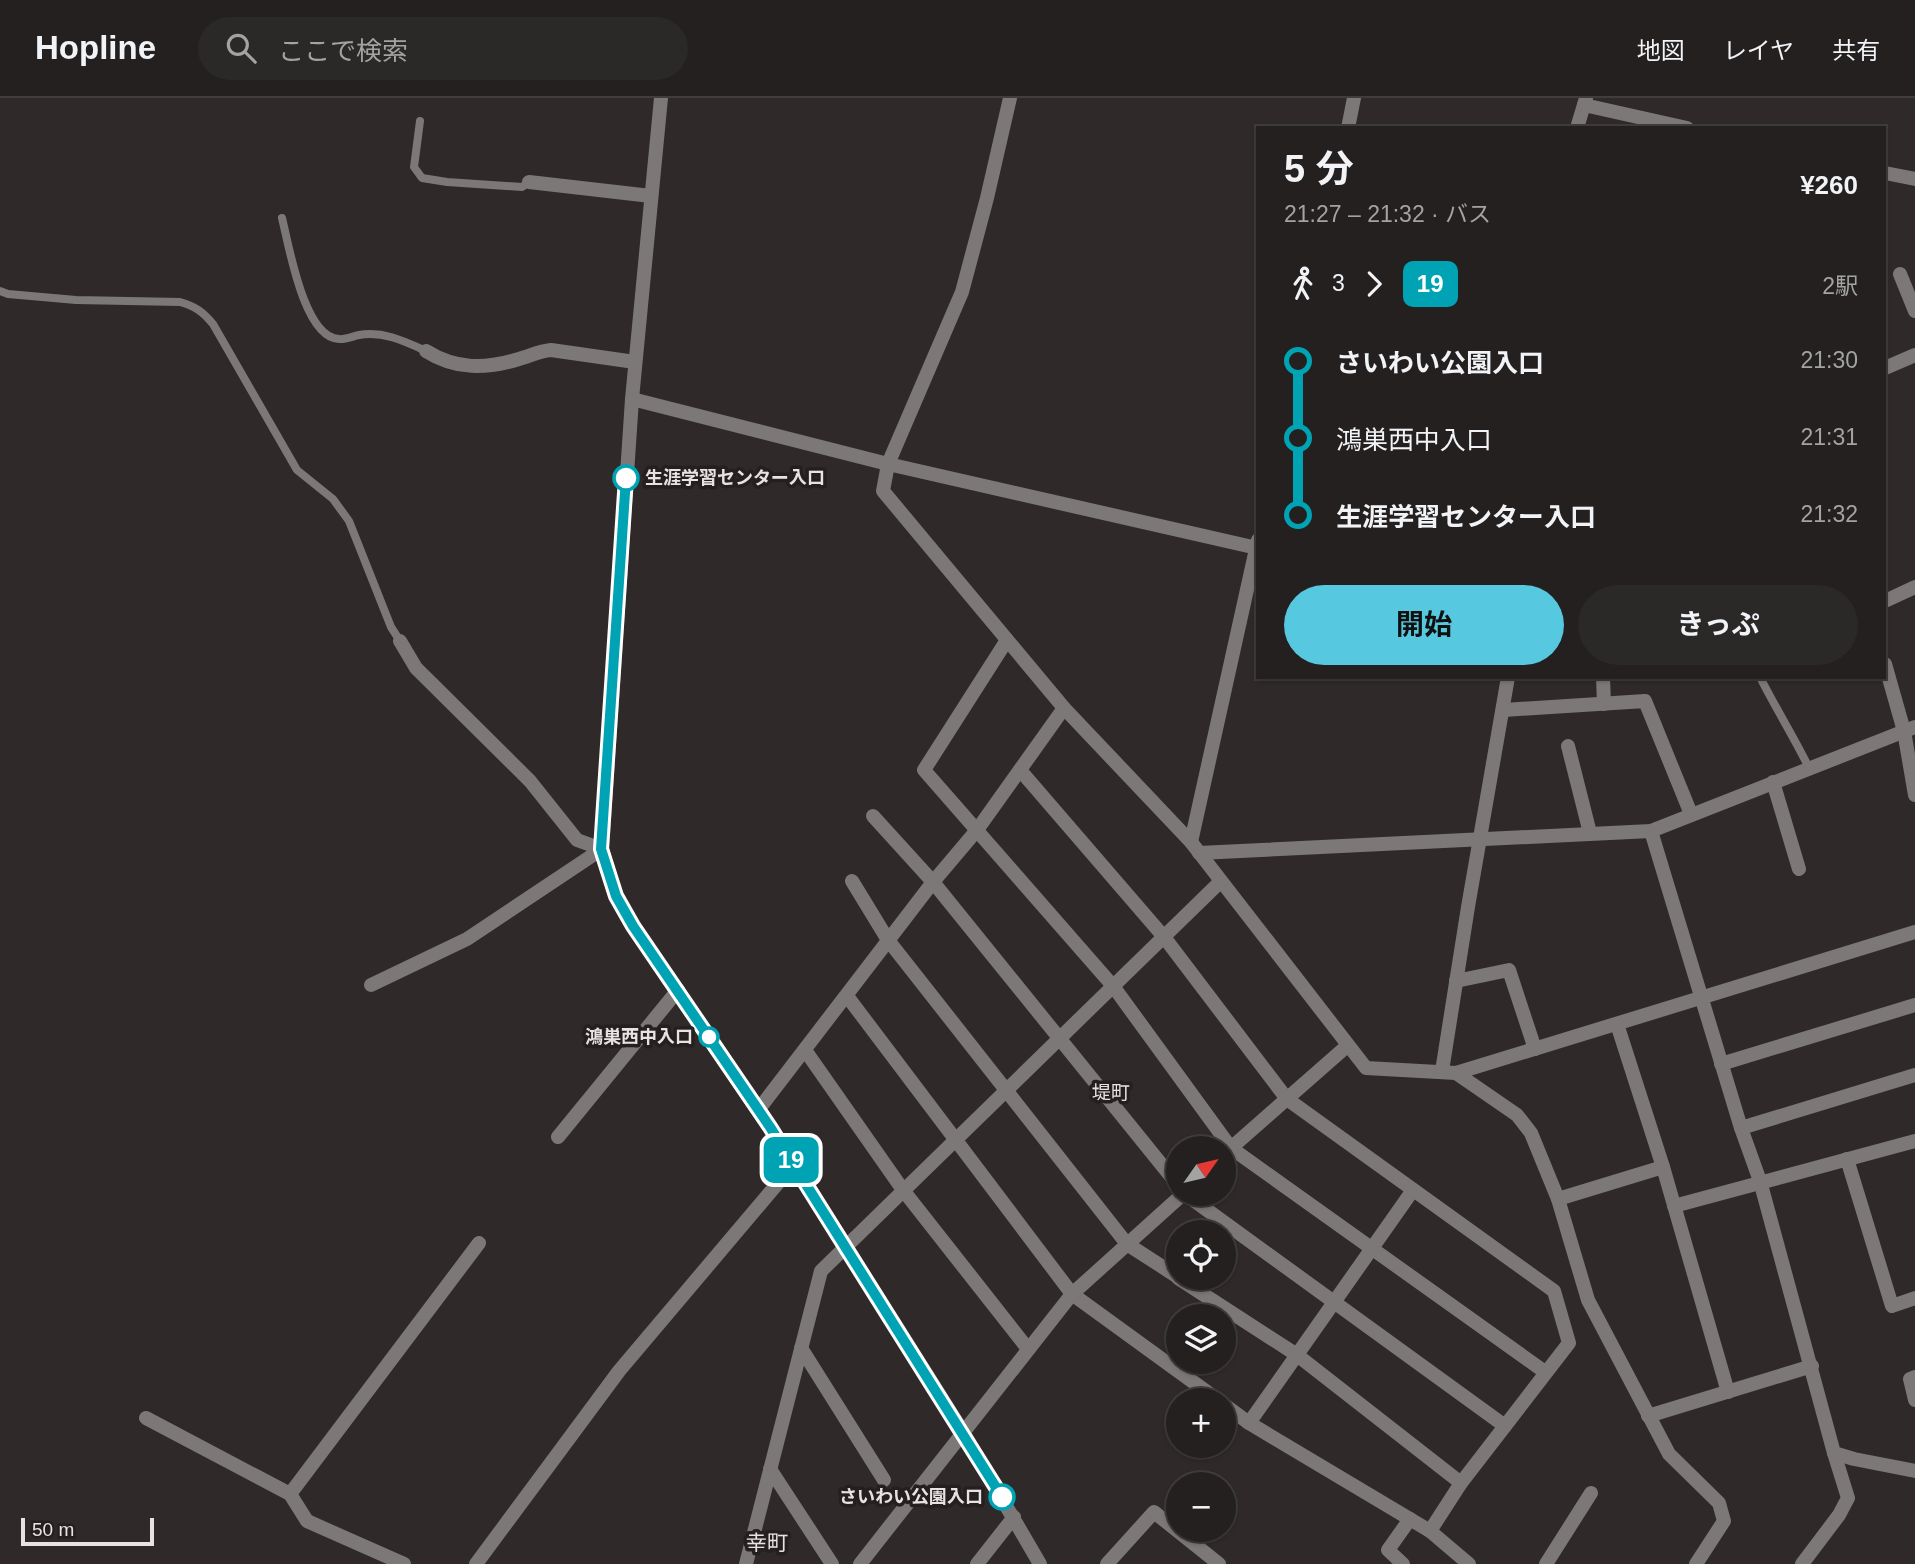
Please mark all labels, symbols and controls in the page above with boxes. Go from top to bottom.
search box [198,17,688,80]
text: Hopline [35,29,156,66]
icon: search [222,29,260,67]
text: ここで検索 [278,36,408,66]
text: 地図 [1637,37,1685,64]
text: レイヤ [1723,37,1794,64]
text: 共有 [1832,37,1880,64]
text: 5 分 [1284,148,1354,190]
text: ¥260 [1800,170,1858,200]
text: 21:27 – 21:32 · バス [1284,201,1491,227]
icon: walk [1284,265,1322,303]
icon: forward [1355,265,1393,303]
text: 3 [1332,270,1345,296]
text: 19 [1417,270,1444,297]
text: 2駅 [1822,273,1858,299]
text: 21:30 [1800,347,1858,373]
text: さいわい公園入口 [1336,348,1544,378]
text: 21:31 [1800,424,1858,450]
text: 鴻巣西中入口 [1336,425,1492,455]
marker: 生涯学習センター入口 [613,465,639,491]
place label: 生涯学習センター入口 [645,468,825,488]
text: 21:32 [1800,501,1858,527]
text: 生涯学習センター入口 [1336,502,1596,532]
button: 開始 [1284,585,1564,665]
button: きっぷ [1578,585,1858,665]
place label: 鴻巣西中入口 [585,1027,693,1047]
marker: 鴻巣西中入口 [699,1027,719,1047]
district label: 堤町 [1092,1082,1130,1103]
north arrow [1166,1136,1236,1206]
map controls [1166,1136,1236,1542]
line badge: 19 [760,1137,822,1183]
text: 19 [778,1146,804,1173]
button: locate [1166,1220,1236,1290]
button: layers [1166,1304,1236,1374]
button: + [1166,1388,1236,1458]
button: − [1166,1472,1236,1542]
marker: さいわい公園入口 [989,1484,1015,1510]
place label: さいわい公園入口 [839,1487,983,1507]
scale bar [21,1515,154,1547]
text: 50 m [32,1519,74,1540]
district label: 幸町 [746,1531,788,1554]

